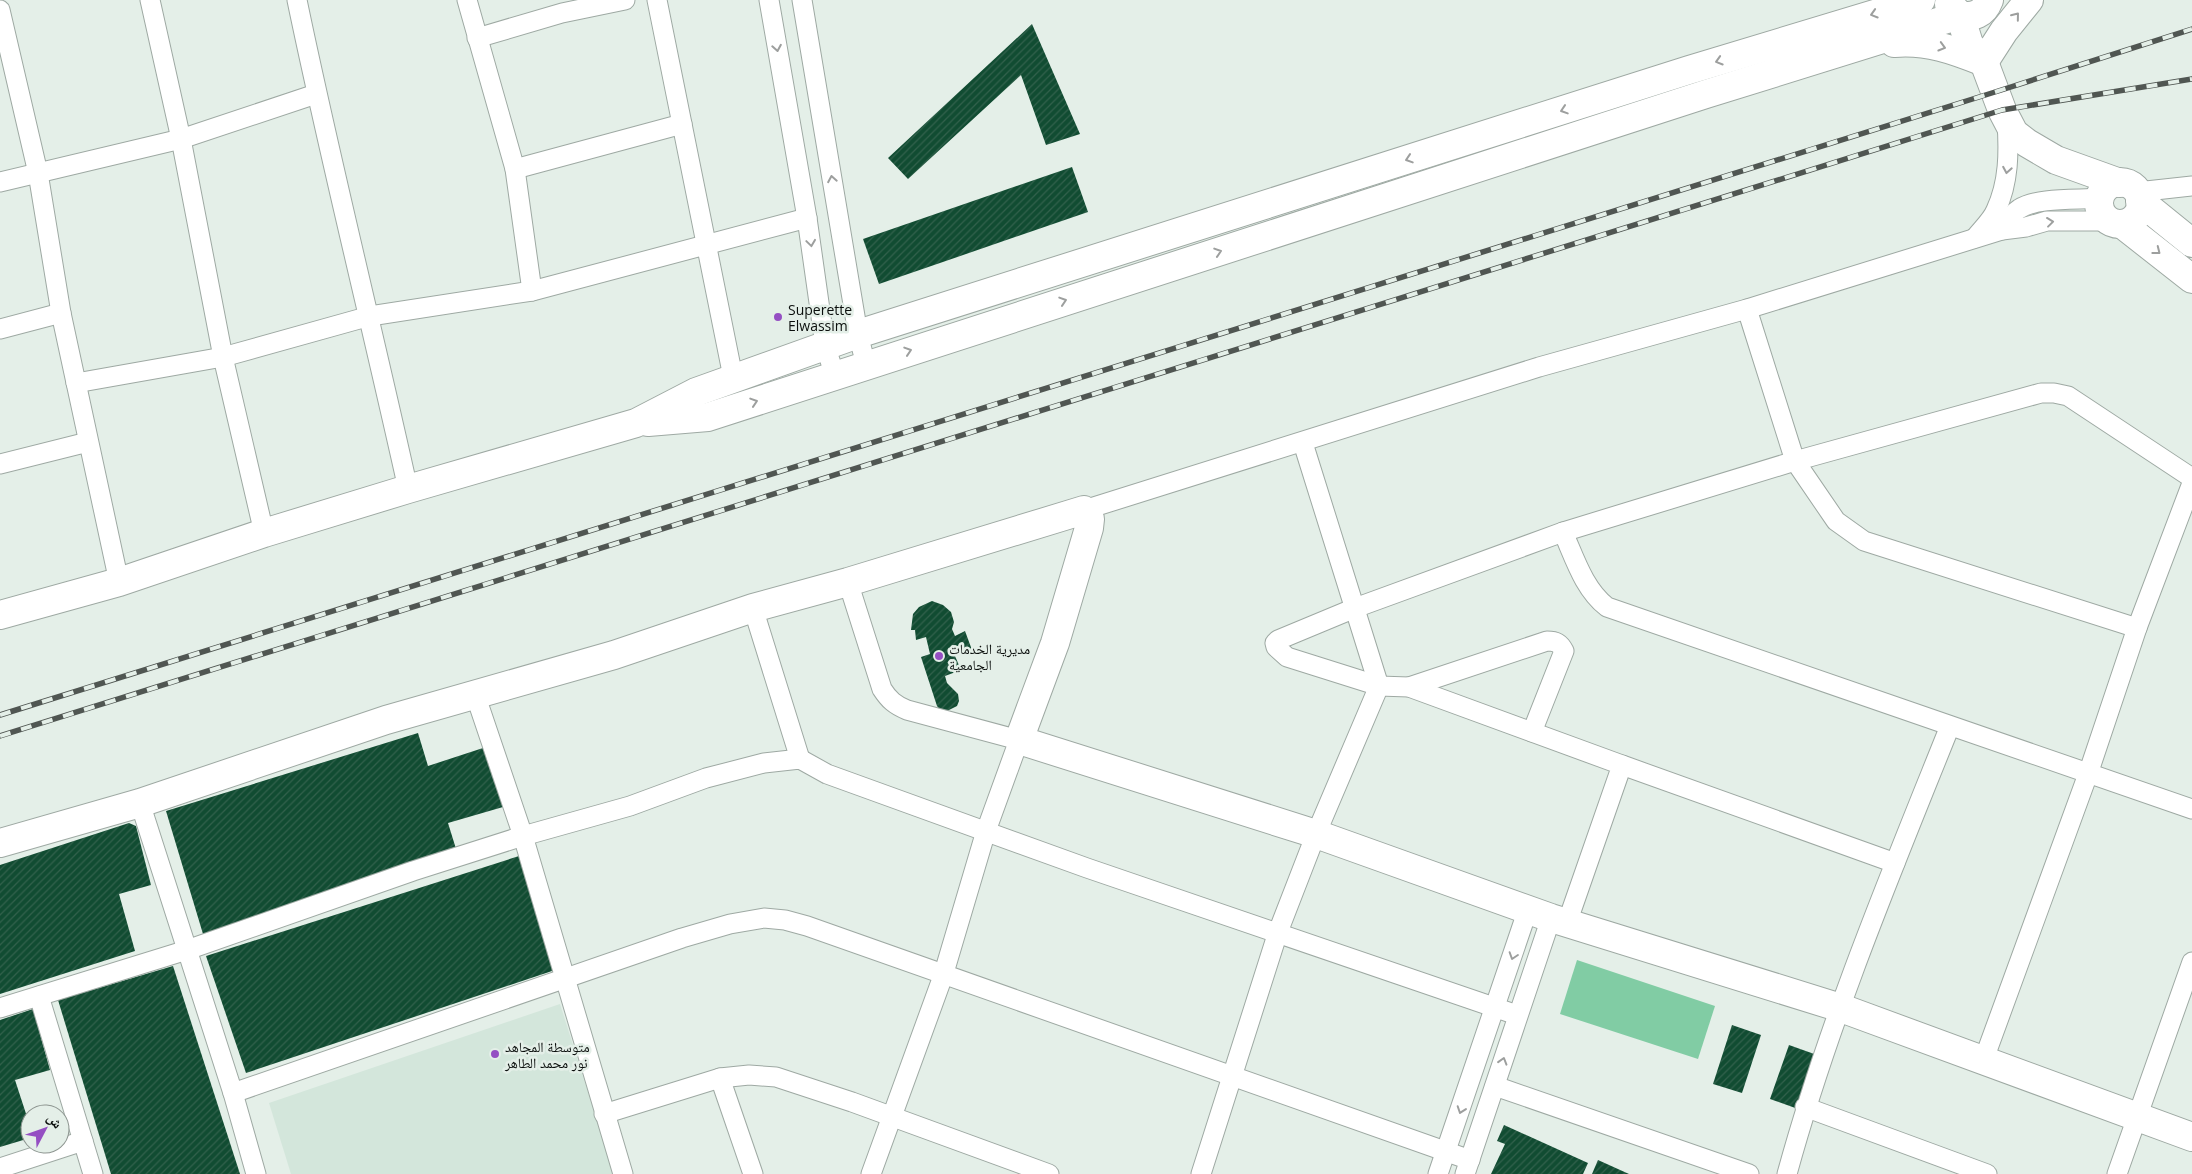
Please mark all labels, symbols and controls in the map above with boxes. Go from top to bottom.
one-way arrow [1871,9,1879,19]
one-way arrow [2010,13,2018,22]
one-way arrow [1937,41,1946,51]
one-way arrow [772,44,782,52]
one-way arrow [1715,55,1723,65]
one-way arrow [1560,104,1568,114]
one-way arrow [1405,153,1414,163]
one-way arrow [2002,166,2012,175]
one-way arrow [827,175,837,184]
one-way arrow [2046,217,2054,228]
one-way arrow [805,239,816,247]
one-way arrow [2151,246,2160,254]
one-way arrow [1213,247,1221,257]
one-way arrow [1058,297,1067,307]
place label: Superette Elwassim [788,300,852,335]
marker: Superette Elwassim [772,311,784,323]
one-way arrow [904,347,912,357]
one-way arrow [749,398,758,408]
place label: مديرية الخدمات الجامعية [949,639,1030,674]
marker: مديرية الخدمات الجامعية [933,650,945,662]
one-way arrow [1509,951,1519,960]
place label: متوسطة المجاهد نور محمد الطاهر [504,1037,590,1072]
marker: متوسطة المجاهد نور محمد الطاهر [489,1048,501,1060]
one-way arrow [1497,1058,1507,1066]
north arrow [20,1104,70,1154]
one-way arrow [1457,1105,1467,1114]
text: ش [43,1108,67,1132]

